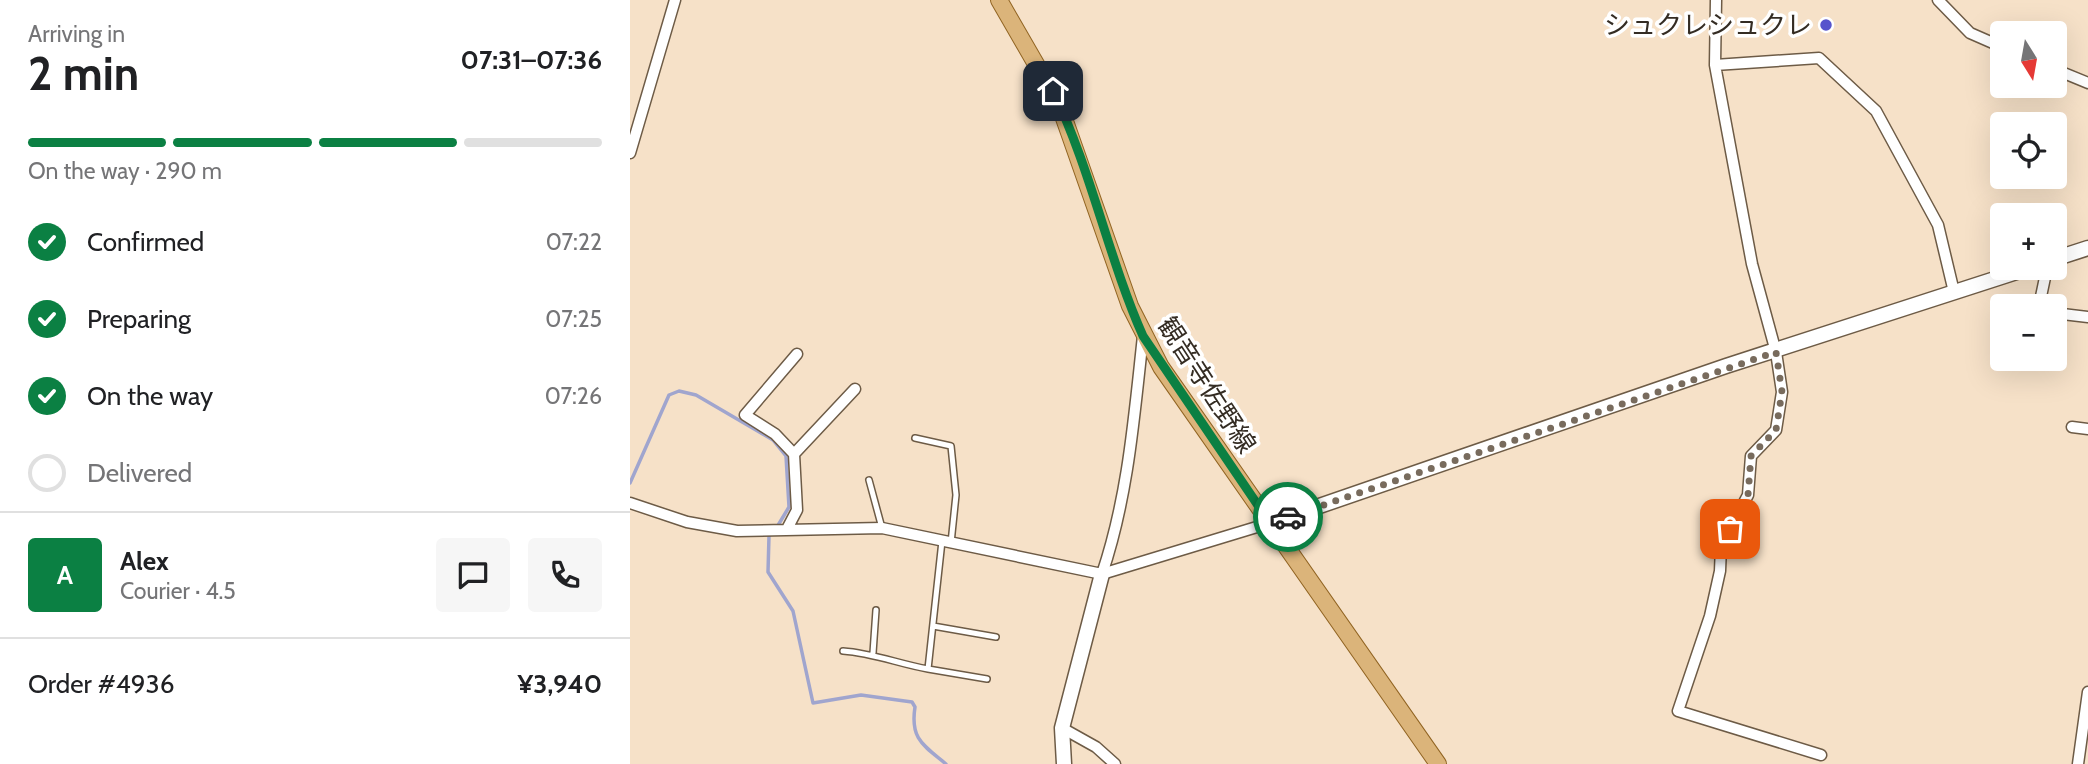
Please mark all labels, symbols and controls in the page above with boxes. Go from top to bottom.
place label: シュクレシュクレ [1604,9,1812,41]
marker: シュクレシュクレ [1818,17,1834,33]
text: Arriving in [28,20,125,48]
north arrow [1990,21,2067,98]
map controls [1990,21,2067,371]
text: 07:31–07:36 [461,44,602,76]
text: 2 min [28,46,139,102]
pin [1023,61,1083,121]
icon: home [1034,72,1072,110]
button: locate [1990,112,2067,189]
text: On the way · 290 m [28,157,222,185]
button: + [1990,203,2067,280]
icon: check [28,223,66,261]
text: Confirmed [87,226,204,258]
text: 07:22 [546,228,602,256]
button: − [1990,294,2067,371]
icon: check [28,300,66,338]
text: Preparing [87,303,191,335]
text: 07:25 [545,305,602,333]
street label: 観音寺佐野線 [1151,311,1263,459]
icon: check [28,377,66,415]
text: On the way [87,380,213,412]
text: 07:26 [545,382,602,410]
text: Delivered [87,457,192,489]
courier [1253,482,1323,552]
icon: car [1269,498,1307,536]
pin [1700,499,1760,559]
icon: bag [1711,510,1749,548]
button: chat [436,538,510,612]
button: phone [528,538,602,612]
text: Alex [120,545,169,577]
text: A [57,559,73,591]
text: Courier · 4.5 [120,577,236,605]
text: Order #4936 [28,668,174,700]
text: ¥3,940 [518,668,602,700]

